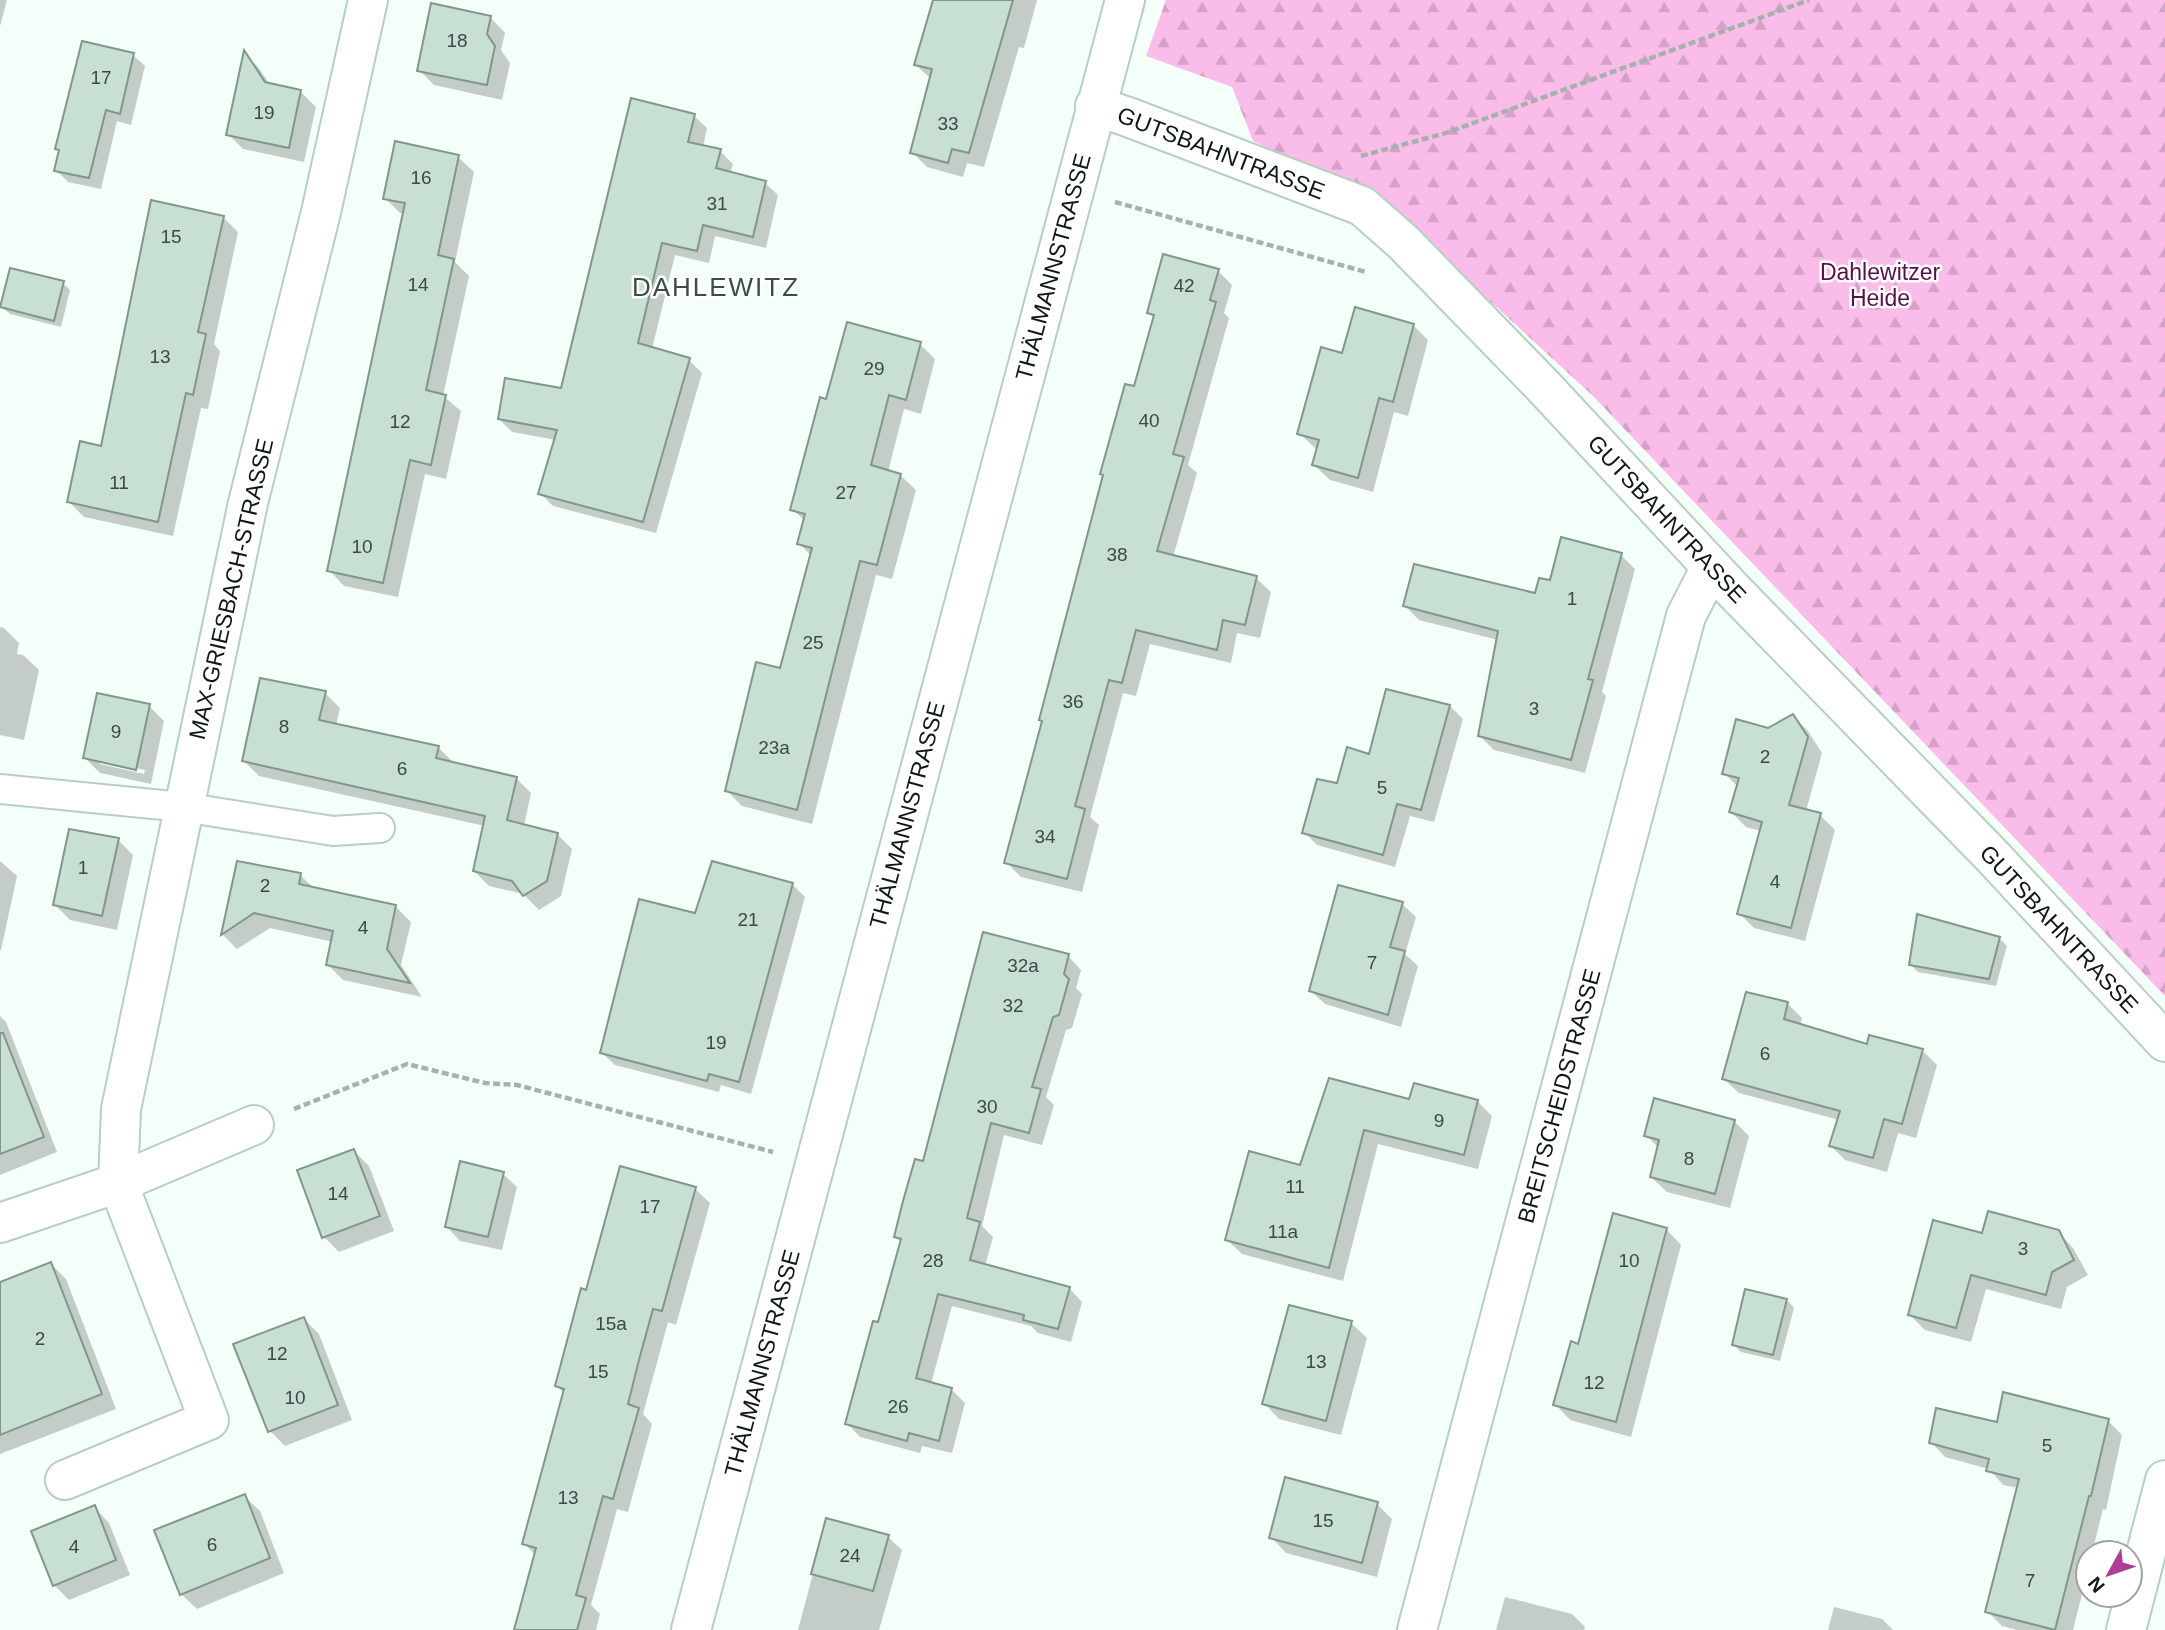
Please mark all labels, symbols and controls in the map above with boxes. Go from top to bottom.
house number: 18 [446,30,468,51]
house number: 17 [90,67,112,88]
street label: GUTSBAHNTRASSE [1114,101,1328,205]
house number: 19 [253,102,275,123]
house number: 33 [937,113,959,134]
street label: THÄLMANNSTRASSE [1010,151,1096,383]
house number: 16 [410,167,432,188]
house number: 31 [706,193,728,214]
house number: 15 [160,226,182,247]
park label: Dahlewitzer Heide [1820,259,1940,311]
district label: DAHLEWITZ [632,272,800,302]
house number: 14 [407,274,429,295]
house number: 42 [1173,275,1195,296]
house number: 13 [149,346,171,367]
house number: 29 [863,358,885,379]
house number: 40 [1138,410,1160,431]
house number: 12 [389,411,411,432]
street label: GUTSBAHNTRASSE [1583,430,1751,608]
street label: MAX-GRIESBACH-STRASSE [184,436,278,742]
house number: 11 [109,472,129,493]
house number: 27 [835,482,857,503]
house number: 10 [351,536,373,557]
house number: 38 [1106,544,1128,565]
house number: 1 [1567,588,1577,609]
house number: 25 [802,632,824,653]
house number: 36 [1062,691,1084,712]
house number: 3 [1529,698,1539,719]
street label: THÄLMANNSTRASSE [864,699,950,931]
house number: 8 [279,716,289,737]
house number: 9 [111,721,121,742]
house number: 23a [758,737,790,758]
house number: 2 [1760,746,1770,767]
house number: 6 [397,758,407,779]
house number: 5 [1377,777,1387,798]
house number: 34 [1034,826,1056,847]
street label: GUTSBAHNTRASSE [1975,840,2143,1018]
house number: 1 [78,857,88,878]
house number: 4 [1770,871,1781,892]
house number: 2 [260,875,270,896]
house number: 21 [737,909,759,930]
house number: 4 [358,917,369,938]
house number: 7 [1367,952,1377,973]
house number: 32a [1007,955,1039,976]
street label: BREITSCHEIDSTRASSE [1513,966,1605,1226]
house number: 32 [1002,995,1024,1016]
house number: 19 [705,1032,727,1053]
house number: 6 [1760,1043,1770,1064]
house number: 30 [976,1096,998,1117]
house number: 9 [1434,1110,1444,1131]
house number: 8 [1684,1148,1694,1169]
house number: 11 [1285,1176,1305,1197]
house number: 14 [327,1183,349,1204]
house number: 17 [639,1196,661,1217]
house number: 11a [1268,1221,1299,1242]
house number: 3 [2018,1238,2028,1259]
street label: THÄLMANNSTRASSE [719,1247,805,1479]
house number: 28 [922,1250,944,1271]
house number: 10 [1618,1250,1640,1271]
house number: 15a [595,1313,627,1334]
house number: 2 [35,1328,45,1349]
house number: 12 [266,1343,288,1364]
house number: 13 [1305,1351,1327,1372]
house number: 15 [587,1361,609,1382]
house number: 12 [1583,1372,1605,1393]
house number: 10 [284,1387,306,1408]
house number: 26 [887,1396,909,1417]
house number: 5 [2042,1435,2052,1456]
house number: 13 [557,1487,579,1508]
house number: 15 [1312,1510,1334,1531]
house number: 6 [207,1534,217,1555]
house number: 4 [69,1536,80,1557]
north arrow [2074,1539,2144,1609]
house number: 24 [839,1545,861,1566]
house number: 7 [2025,1570,2035,1591]
text: N [2084,1573,2109,1597]

